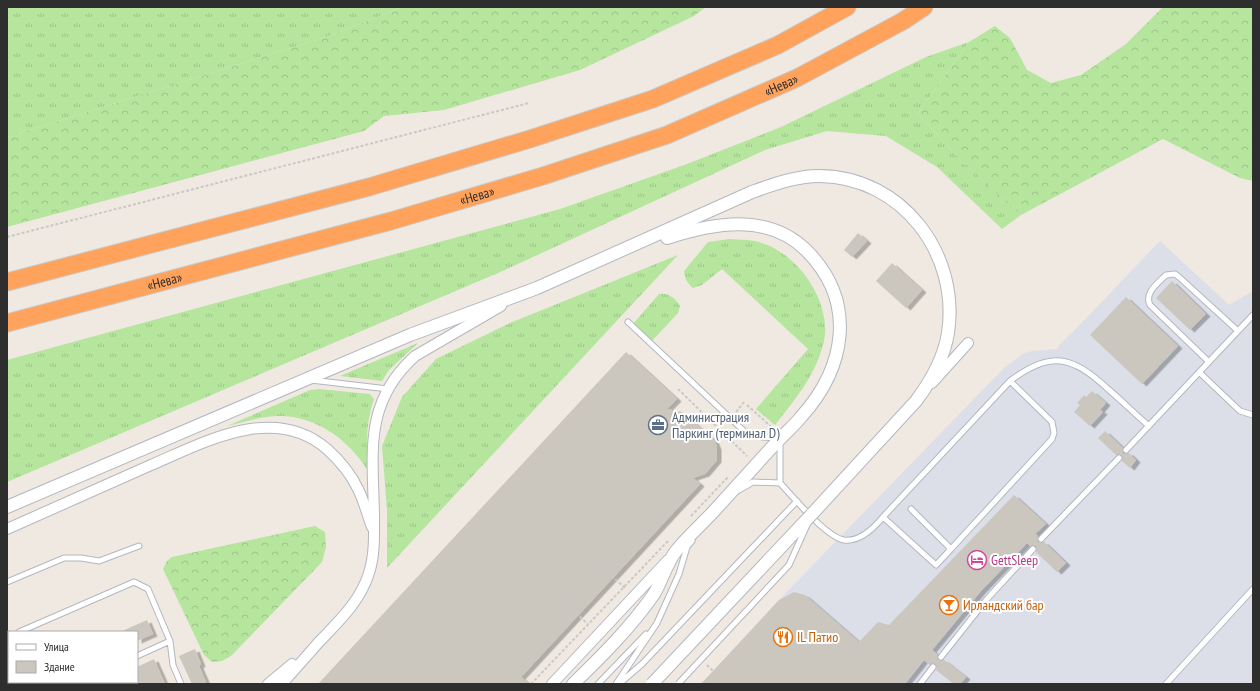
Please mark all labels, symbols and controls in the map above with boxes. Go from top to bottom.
street label: «Нева» [761,70,801,100]
street label: «Нева» [457,182,497,209]
street label: «Нева» [145,268,184,294]
place label: Администрация Паркинг (терминал D) [672,408,780,442]
office icon: Администрация Паркинг (терминал D) [647,414,669,436]
hotel icon: GettSleep [966,549,988,571]
place label: GettSleep [991,551,1038,569]
bar icon: Ирландский бар [938,594,960,616]
place label: Ирландский бар [963,596,1044,614]
restaurant icon: IL Патио [772,626,794,648]
place label: IL Патио [797,628,838,646]
legend [8,631,138,683]
text: Улица [44,639,69,654]
text: Здание [44,659,75,674]

